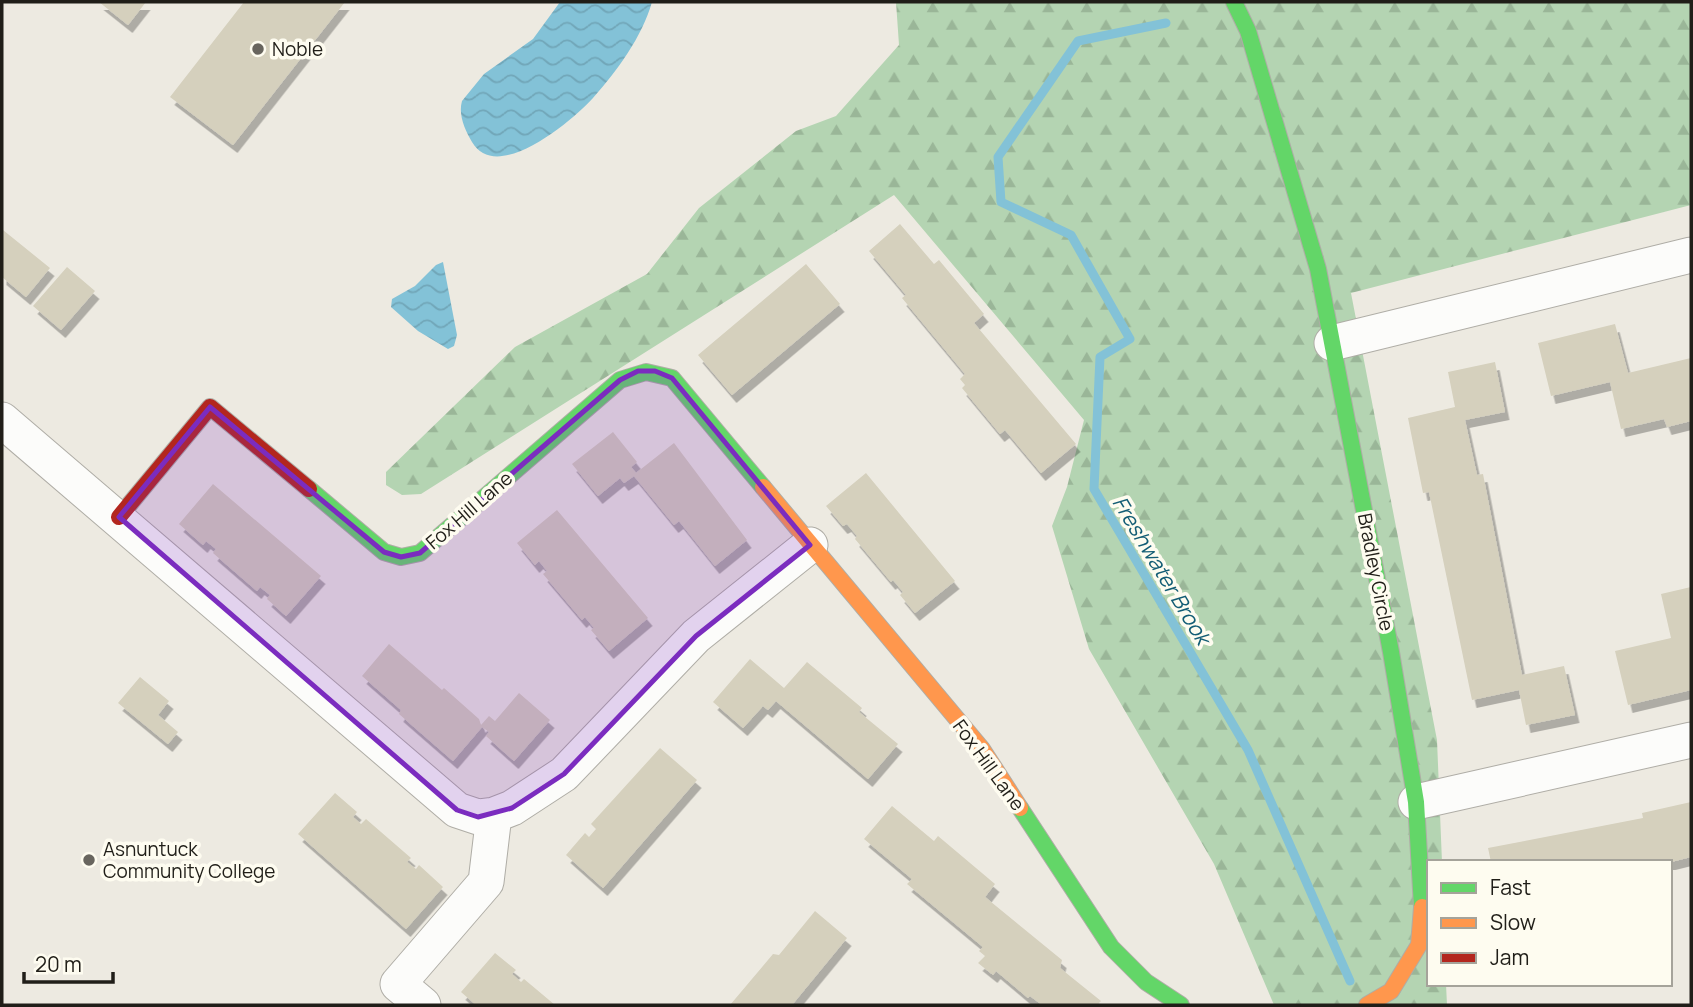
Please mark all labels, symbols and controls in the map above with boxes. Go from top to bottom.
place label: Noble [272,36,323,62]
marker: Noble [250,41,266,57]
street label: Fox Hill Lane [420,465,518,555]
water label: Freshwater Brook [1107,491,1219,652]
street label: Bradley Circle [1352,511,1400,633]
street label: Fox Hill Lane [947,714,1031,816]
place label: Asnuntuck Community College [103,836,275,884]
marker: Asnuntuck Community College [81,852,97,868]
legend [1427,860,1672,986]
text: Fast [1490,873,1531,901]
text: Slow [1490,908,1536,936]
scale bar [24,940,114,984]
text: Jam [1490,943,1529,971]
text: 20 m [35,950,82,978]

